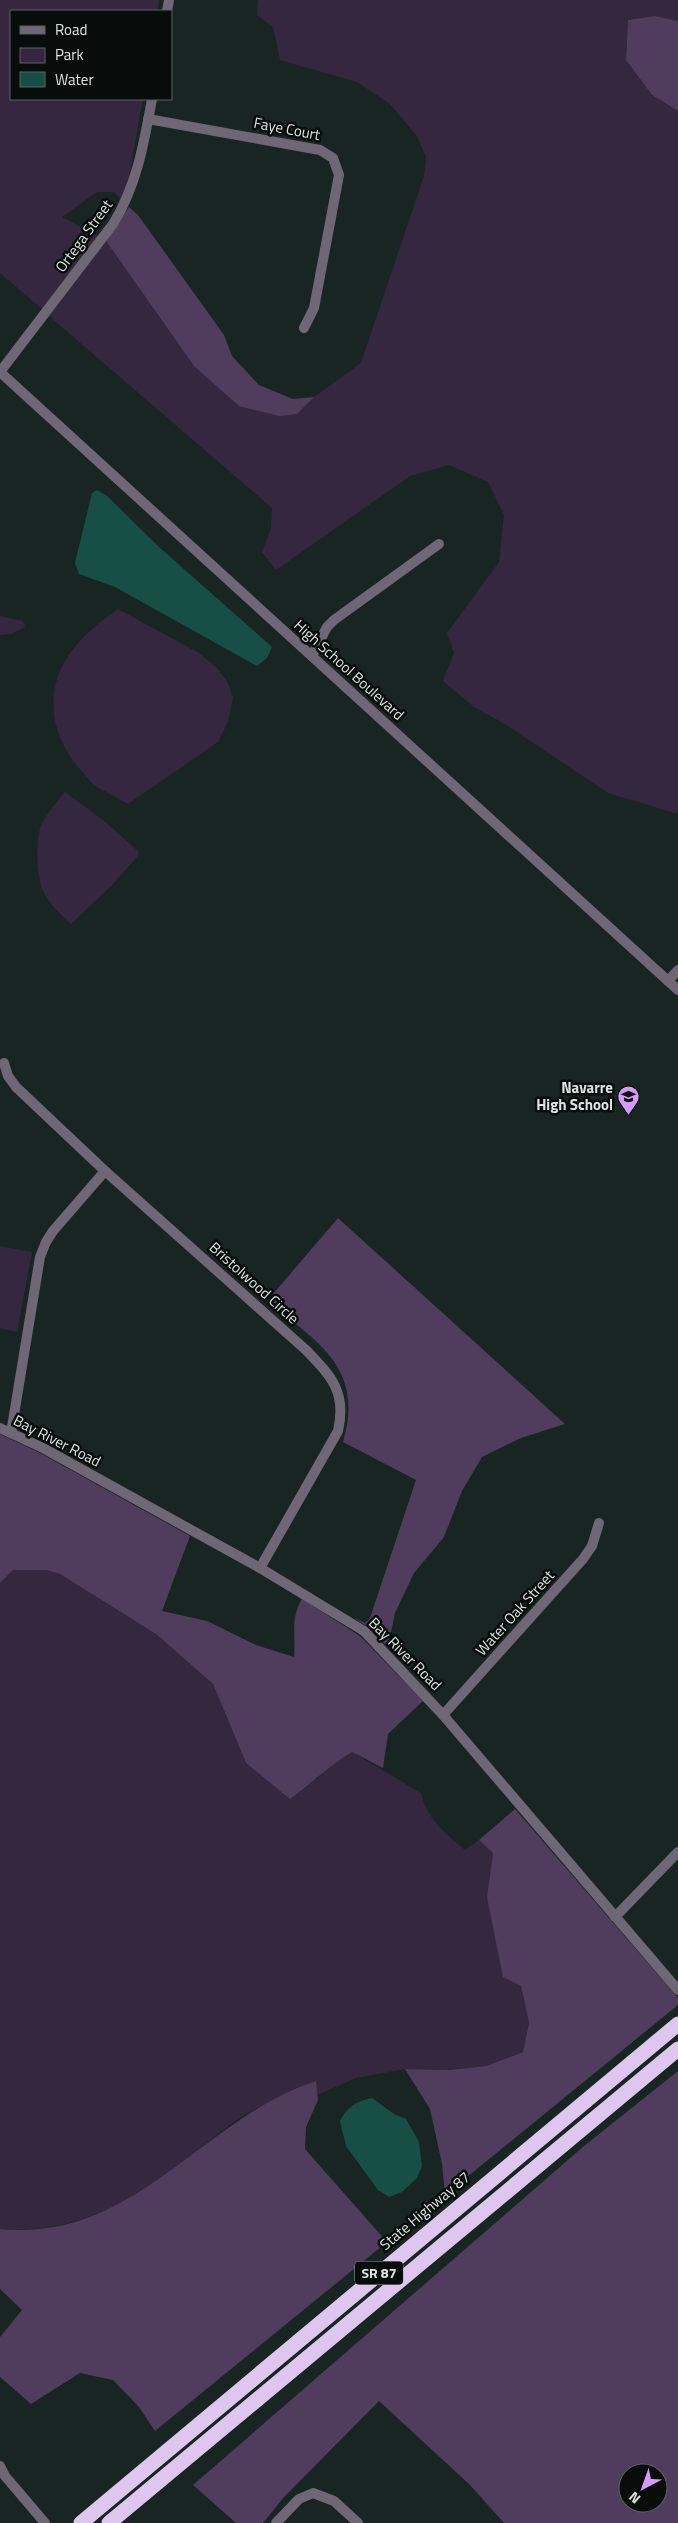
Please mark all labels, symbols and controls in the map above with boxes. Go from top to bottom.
legend [10,10,172,100]
text: Road [55,18,87,41]
text: Park [55,43,84,66]
text: Water [55,68,94,91]
street label: Faye Court [252,111,323,146]
street label: Ortega Street [49,194,118,277]
street label: High School Boulevard [289,614,410,725]
place label: Navarre High School [536,1076,613,1116]
school or university icon: Navarre High School [617,1085,641,1116]
street label: Bristolwood Circle [204,1236,304,1329]
street label: Bay River Road [10,1409,105,1472]
street label: Water Oak Street [470,1564,560,1661]
street label: Bay River Road [364,1612,447,1695]
street label: State Highway 87 [374,2166,475,2255]
road number: SR 87 [355,2262,403,2284]
north arrow [618,2463,668,2513]
text: N [624,2487,645,2509]

